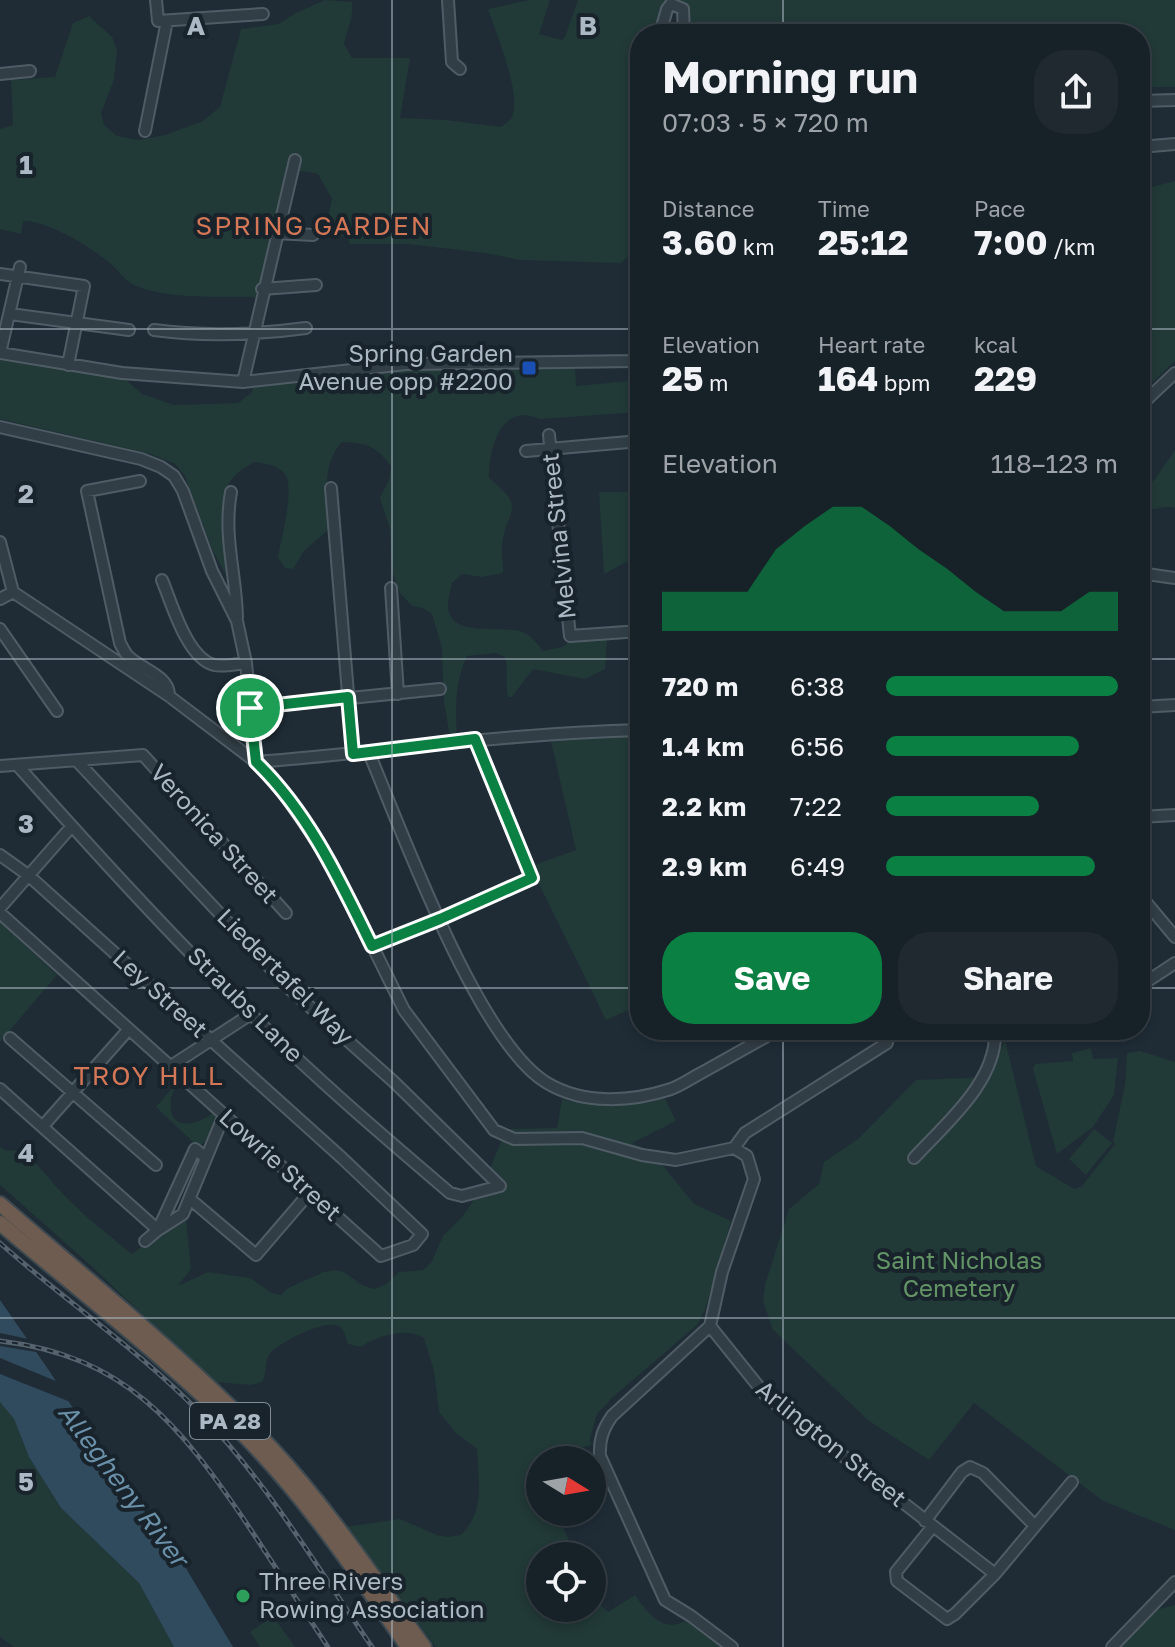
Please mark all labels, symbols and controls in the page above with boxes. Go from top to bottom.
text: A [187,10,206,41]
text: B [579,10,597,41]
text: Morning run [662,50,918,103]
button: share [1034,50,1118,134]
text: 07:03 · 5 × 720 m [662,107,869,138]
text: 1 [19,149,33,180]
text: Distance [662,195,754,222]
text: Time [818,195,870,222]
text: Pace [974,195,1025,222]
district label: SPRING GARDEN [196,210,432,241]
text: 3.60 [662,222,737,262]
text: 25:12 [818,222,909,262]
text: 7:00 [974,222,1048,262]
text: km [737,233,775,260]
text: /km [1048,233,1096,260]
text: Elevation [662,331,760,358]
text: Heart rate [818,331,925,358]
text: kcal [974,331,1017,358]
place label: Spring Garden Avenue opp #2200 [298,338,513,395]
text: 25 [662,358,703,398]
text: 164 [818,358,878,398]
text: 229 [974,358,1037,398]
marker: Spring Garden Avenue opp #2200 [520,359,538,377]
text: m [703,369,728,396]
text: bpm [878,369,930,396]
text: Elevation [662,448,778,479]
text: 118–123 m [991,448,1118,479]
street label: Melvina Street [534,452,581,621]
text: 2 [18,478,34,509]
text: 720 m [662,671,738,702]
text: 6:38 [790,671,845,702]
pin [216,674,284,742]
icon: arrive [228,686,272,730]
text: 1.4 km [662,731,744,762]
text: 6:56 [790,731,844,762]
street label: Veronica Street [145,758,285,908]
text: 2.2 km [662,791,746,822]
text: 7:22 [790,791,842,822]
text: 3 [18,808,34,839]
text: 2.9 km [662,851,747,882]
text: 6:49 [790,851,845,882]
street label: Liedertafel Way [212,902,360,1050]
button: Save [662,932,882,1024]
button: Share [898,932,1118,1024]
street label: Straubs Lane [182,940,310,1068]
street label: Ley Street [108,943,214,1043]
district label: TROY HILL [74,1060,224,1091]
street label: Lowrie Street [214,1102,348,1226]
text: 4 [18,1137,34,1168]
park label: Saint Nicholas Cemetery [876,1245,1042,1302]
street label: Arlington Street [751,1373,913,1512]
water label: Allegheny River [52,1397,197,1575]
road number: PA 28 [190,1403,270,1439]
north arrow [526,1446,606,1526]
map controls [526,1446,606,1622]
text: 5 [18,1466,34,1497]
button: locate [526,1542,606,1622]
place label: Three Rivers Rowing Association [259,1566,484,1623]
marker: Three Rivers Rowing Association [234,1587,252,1605]

